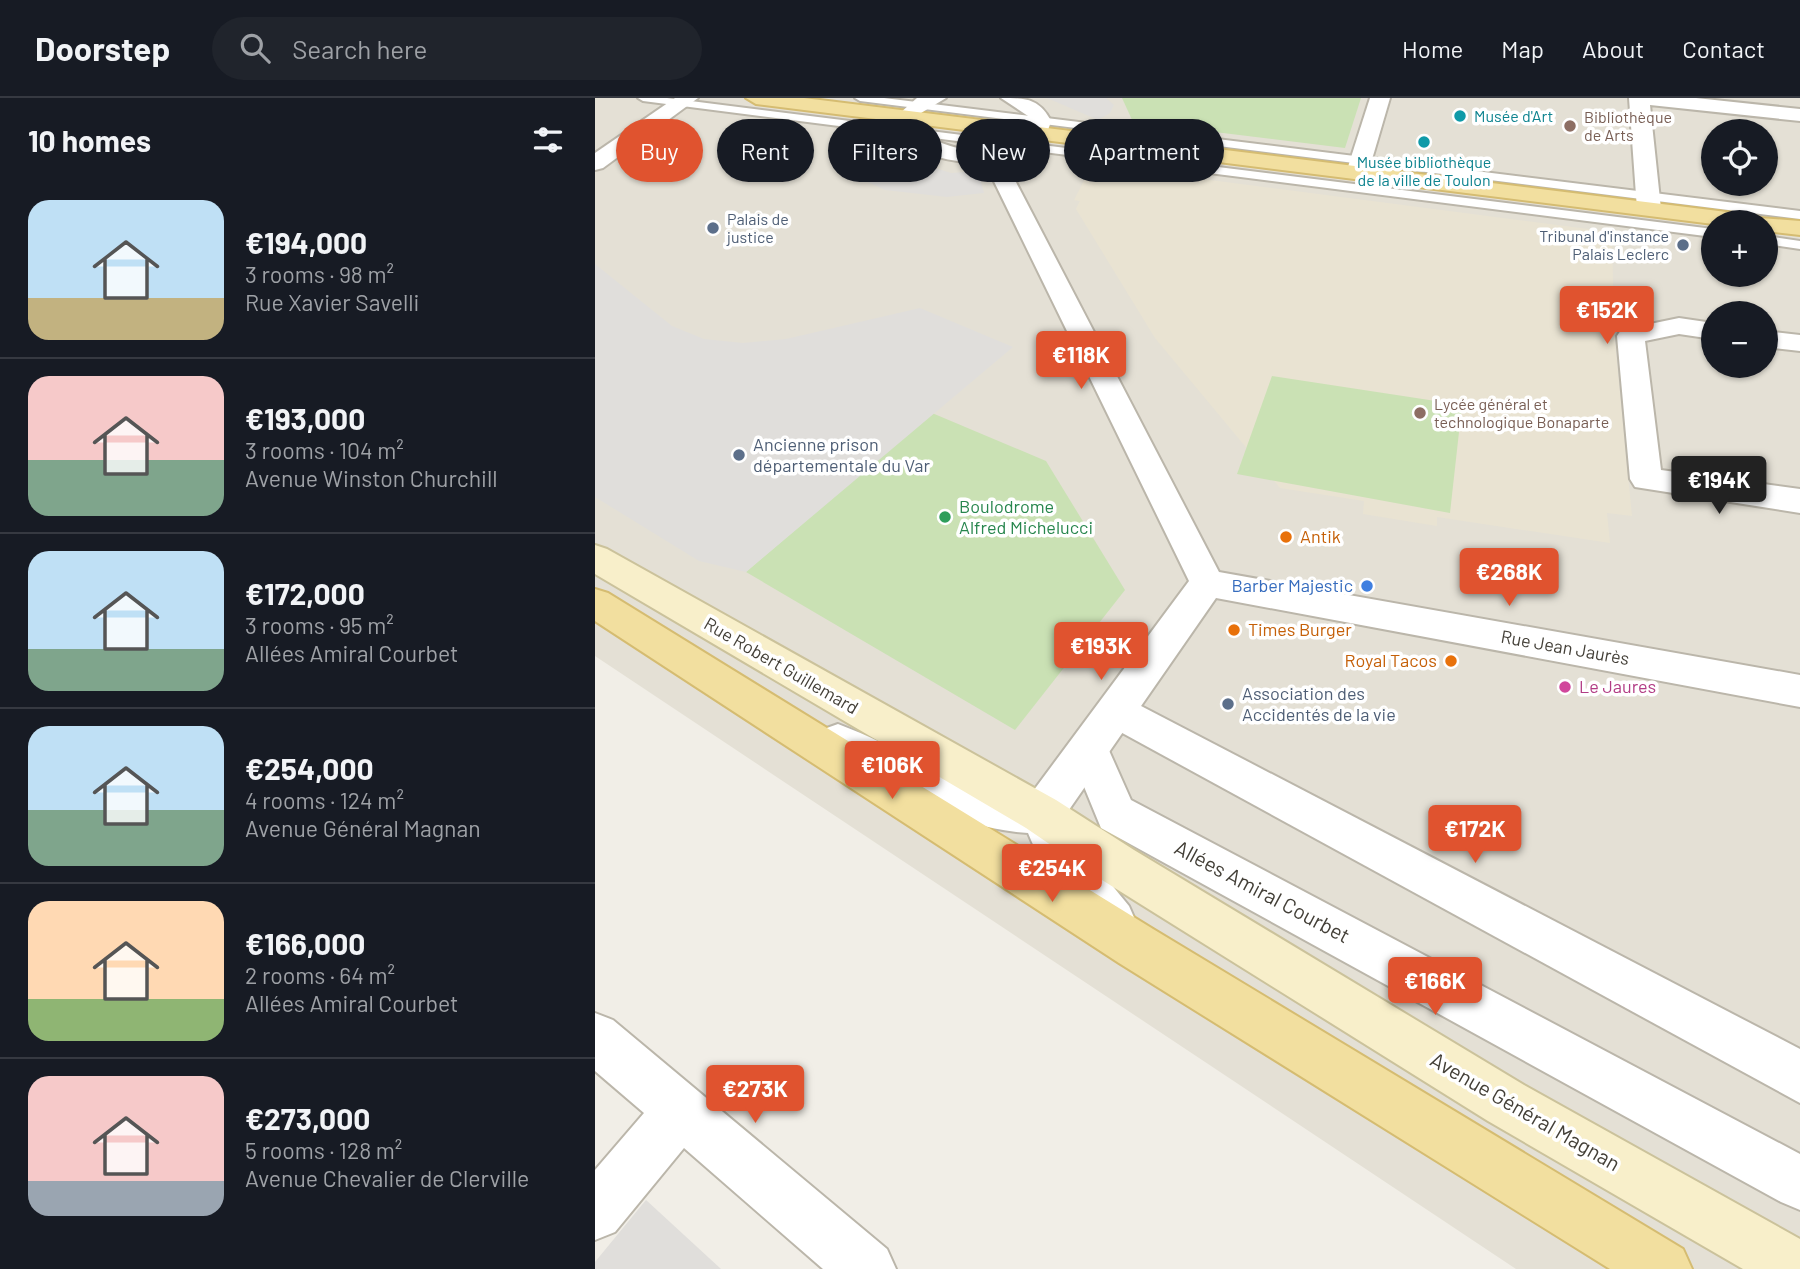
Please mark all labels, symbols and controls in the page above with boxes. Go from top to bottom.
search box [212,17,702,80]
text: Doorstep [35,28,170,68]
icon: search [236,29,274,67]
text: Search here [292,33,427,64]
text: Home [1402,34,1463,63]
text: Map [1501,34,1544,63]
text: About [1582,34,1644,63]
text: Contact [1682,34,1765,63]
place label: Musée d'Art [1474,106,1553,125]
place label: Bibliothèque de Arts [1584,107,1672,144]
marker: Musée d'Art [1452,108,1468,124]
marker: Bibliothèque de Arts [1562,118,1578,134]
chip: Buy [616,119,703,182]
chip: Rent [717,119,814,182]
chip: Filters [828,119,942,182]
chip: New [956,119,1050,182]
chip: Apartment [1064,119,1224,182]
map controls [1701,119,1778,378]
button: locate [1701,119,1778,196]
icon: filters [529,121,567,159]
text: 10 homes [28,122,151,158]
marker: Musée bibliothèque de la ville de Toulon [1416,134,1432,150]
place label: Musée bibliothèque de la ville de Toulon [1357,152,1491,189]
place label: Palais de justice [726,209,789,246]
button: + [1701,210,1778,287]
marker: Palais de justice [705,220,721,236]
text: €194,000 [245,224,367,260]
place label: Tribunal d'instance Palais Leclerc [1539,226,1669,263]
icon: home [84,228,168,312]
marker: Tribunal d'instance Palais Leclerc [1675,237,1691,253]
text: 3 rooms · 98 m² [245,260,394,288]
pin: €152K [1558,286,1656,346]
text: Rue Xavier Savelli [245,288,419,316]
text: €152K [1576,295,1638,323]
button: − [1701,301,1778,378]
pin: €118K [1032,331,1130,391]
text: €118K [1052,340,1110,368]
place label: Lycée général et technologique Bonaparte [1434,394,1609,431]
text: €193,000 [245,400,365,436]
icon: home [84,404,168,488]
marker: Lycée général et technologique Bonaparte [1412,405,1428,421]
place label: Ancienne prison départementale du Var [753,433,930,476]
text: 3 rooms · 104 m² [245,436,404,464]
marker: Ancienne prison départementale du Var [731,447,747,463]
pin: €194K [1670,456,1768,516]
text: Avenue Winston Churchill [245,464,498,492]
text: €194K [1687,465,1751,493]
place label: Boulodrome Alfred Michelucci [959,495,1093,538]
marker: Boulodrome Alfred Michelucci [937,509,953,525]
place label: Antik [1300,525,1341,547]
marker: Antik [1278,529,1294,545]
pin: €268K [1460,548,1558,608]
text: €268K [1476,557,1542,585]
place label: Barber Majestic [1232,574,1353,596]
text: €172,000 [245,575,365,611]
marker: Barber Majestic [1359,578,1375,594]
icon: home [84,579,168,663]
text: 3 rooms · 95 m² [245,611,394,639]
street label: Rue Robert Guillemard [700,612,863,718]
place label: Times Burger [1248,618,1352,640]
pin: €193K [1052,622,1150,682]
marker: Times Burger [1226,622,1242,638]
street label: Rue Jean Jaurès [1499,625,1631,669]
text: €193K [1070,631,1132,659]
text: Allées Amiral Courbet [245,639,458,667]
place label: Royal Tacos [1345,649,1437,671]
marker: Royal Tacos [1443,653,1459,669]
place label: Le Jaures [1579,675,1656,697]
marker: Le Jaures [1557,679,1573,695]
place label: Association des Accidentés de la vie [1242,682,1396,725]
marker: Association des Accidentés de la vie [1220,696,1236,712]
pin: €106K [843,742,941,801]
text: €254,000 [245,750,374,786]
text: €106K [861,750,923,778]
icon: home [84,754,168,838]
text: 4 rooms · 124 m² [245,786,404,814]
pin: €172K [1426,806,1524,865]
text: Avenue Général Magnan [245,814,481,842]
text: €172K [1444,814,1506,842]
street label: Allées Amiral Courbet [1171,834,1355,947]
pin: €254K [1003,844,1101,904]
text: €254K [1018,853,1086,881]
text: €166,000 [245,925,365,961]
icon: home [84,929,168,1013]
pin: €166K [1386,958,1484,1017]
text: 2 rooms · 64 m² [245,961,395,989]
text: €166K [1404,966,1466,994]
text: Allées Amiral Courbet [245,989,458,1017]
street label: Avenue Général Magnan [1426,1046,1625,1175]
pin: €273K [706,1066,804,1125]
text: €273K [722,1074,788,1102]
text: €273,000 [245,1100,370,1136]
icon: home [84,1104,168,1188]
text: 5 rooms · 128 m² [245,1136,402,1164]
text: Avenue Chevalier de Clerville [245,1164,529,1192]

